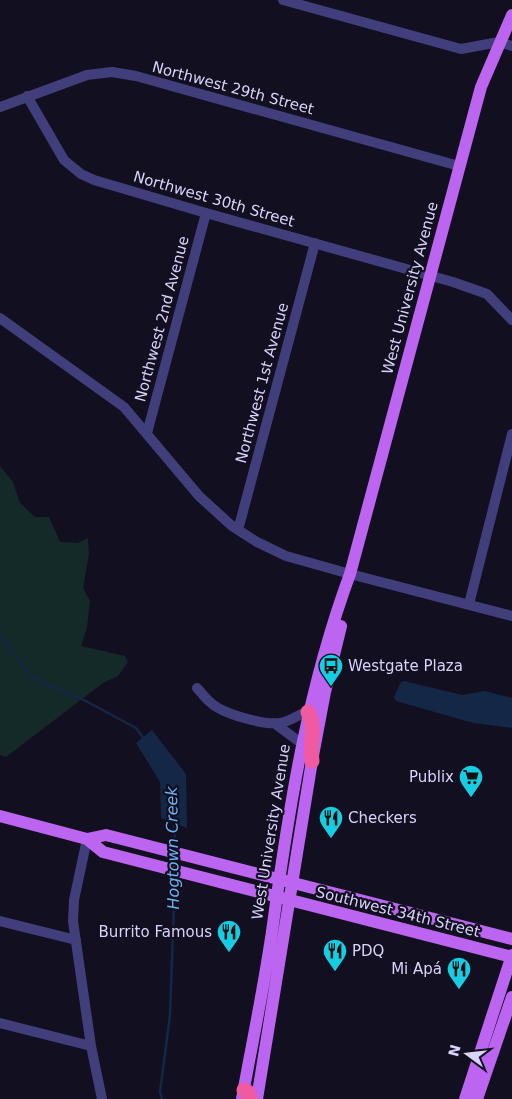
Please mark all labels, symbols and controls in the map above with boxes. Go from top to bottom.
street label: Northwest 29th Street [150,58,316,118]
street label: Northwest 30th Street [131,167,297,231]
street label: West University Avenue [378,200,442,376]
street label: Northwest 2nd Avenue [131,234,193,404]
street label: Northwest 1st Avenue [232,301,292,465]
bus stop icon: Westgate Plaza [318,653,344,687]
place label: Westgate Plaza [348,657,463,675]
street label: West University Avenue [248,743,294,921]
supermarket icon: Publix [458,764,484,798]
place label: Publix [409,768,454,786]
water label: Hogtown Creek [162,786,183,910]
restaurant icon: Checkers [318,805,344,839]
place label: Checkers [348,809,417,827]
street label: Southwest 34th Street [314,883,482,941]
restaurant icon: Burrito Famous [216,919,242,953]
place label: Burrito Famous [99,923,212,941]
restaurant icon: PDQ [322,938,348,972]
place label: PDQ [352,942,384,960]
restaurant icon: Mi Apá [446,956,472,990]
place label: Mi Apá [391,960,442,978]
north arrow [442,1029,492,1079]
text: N [445,1043,464,1058]

